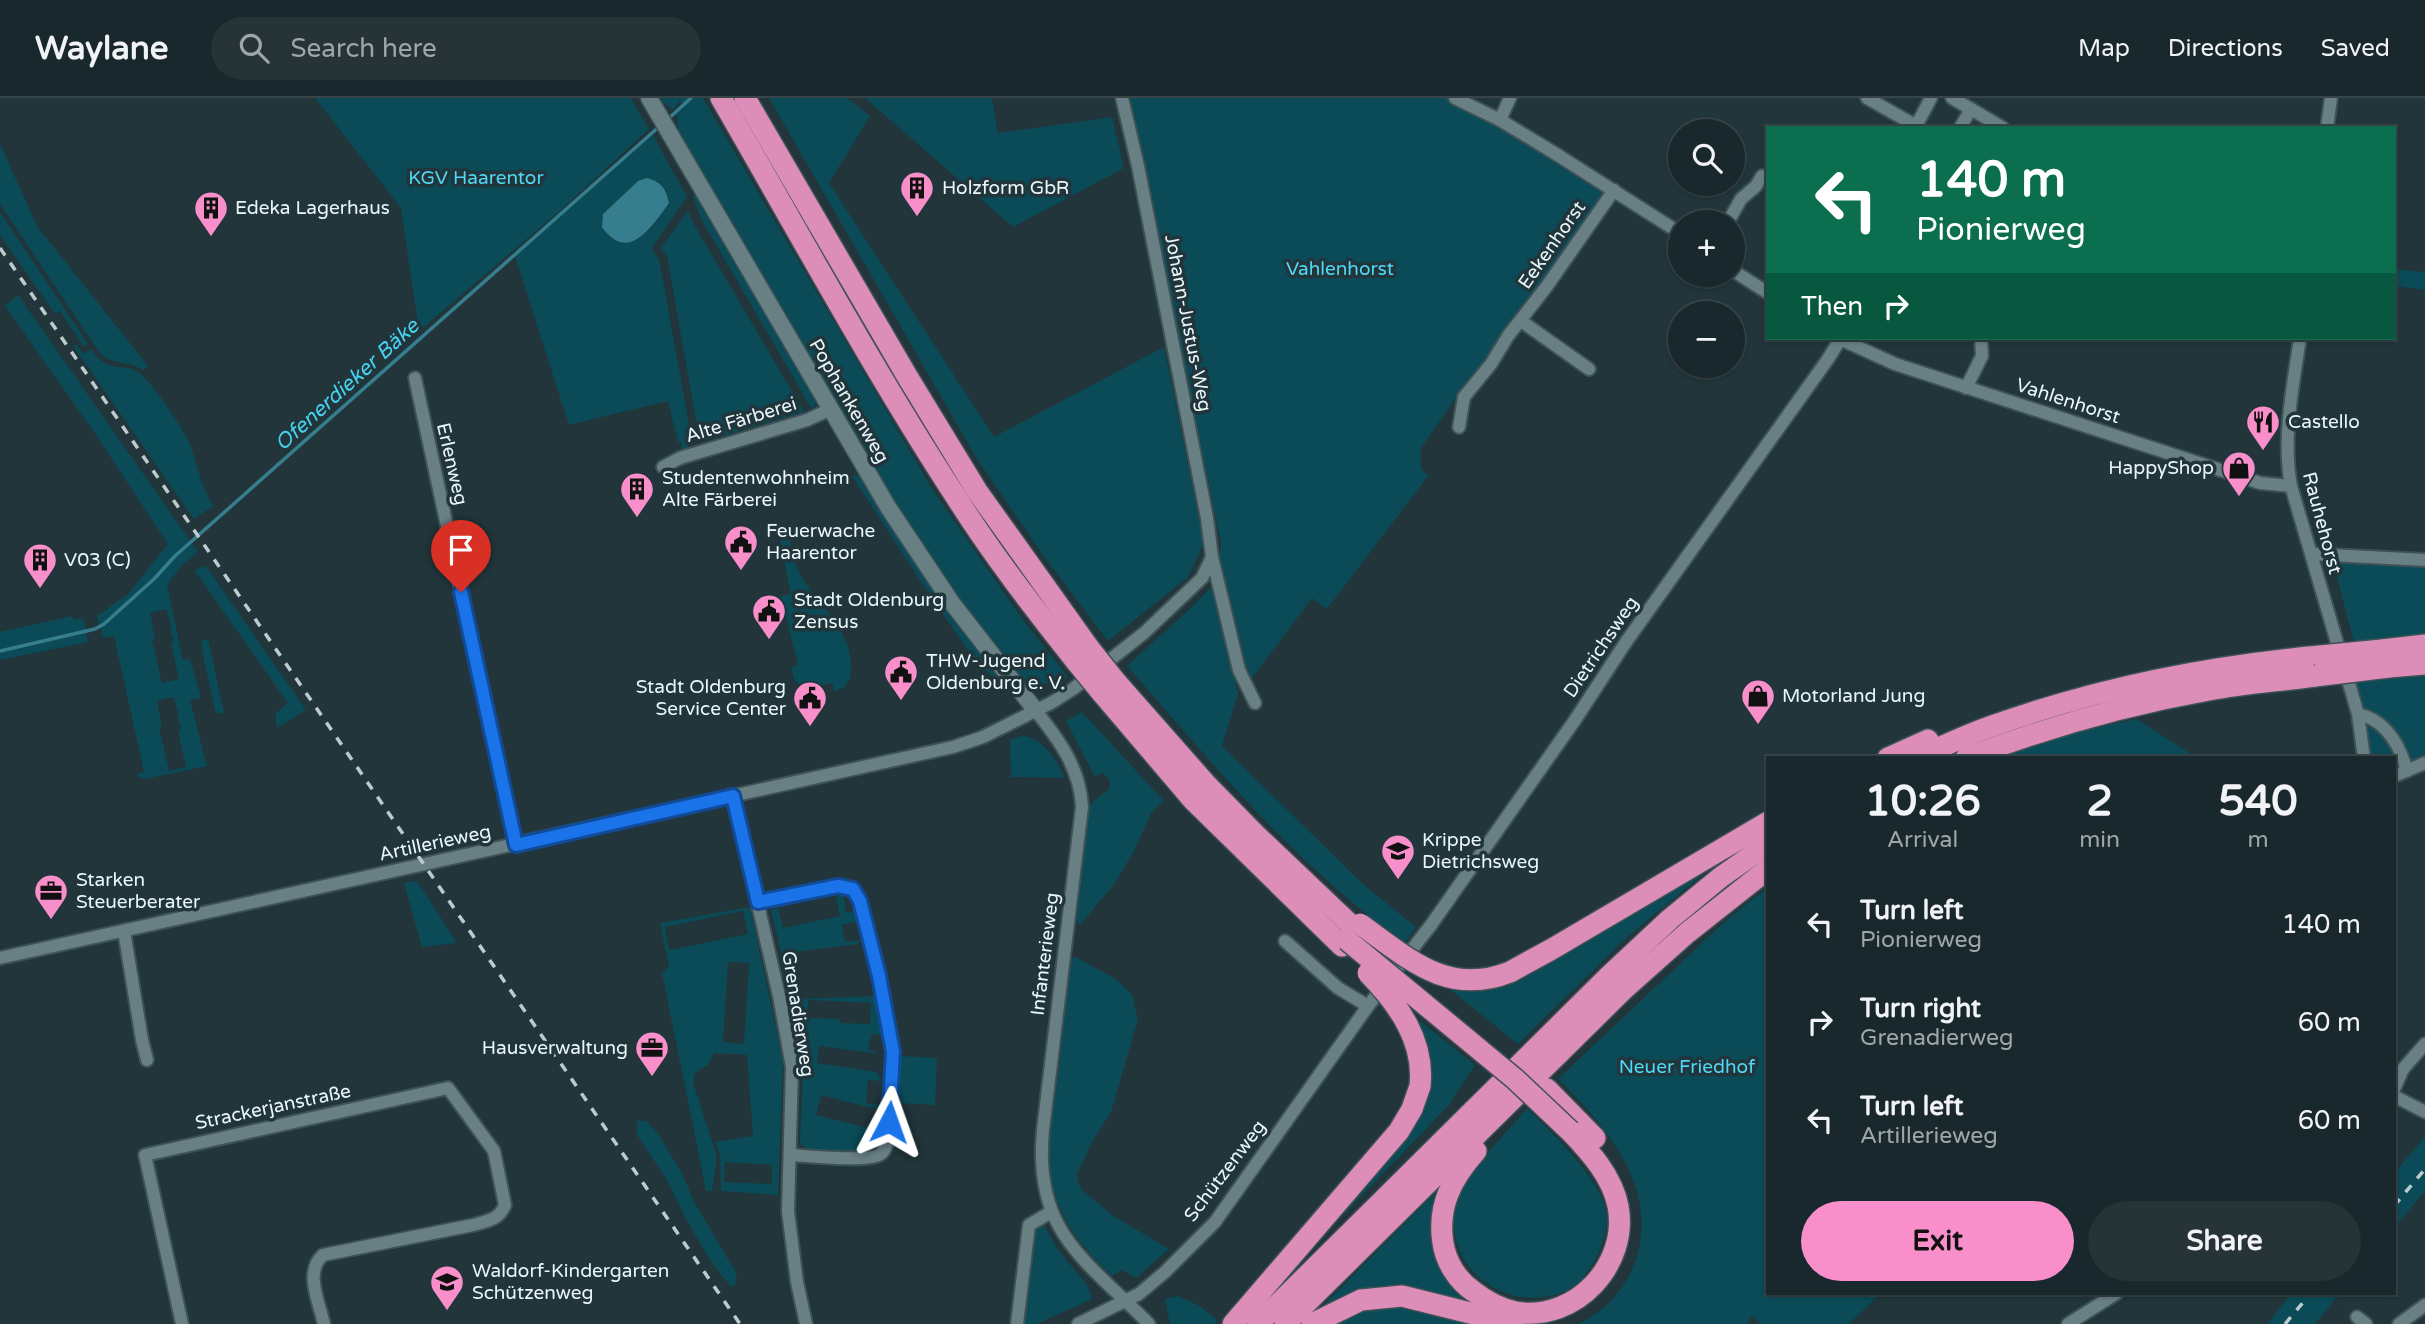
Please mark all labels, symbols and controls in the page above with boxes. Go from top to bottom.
search box [211,17,701,80]
text: Waylane [35,29,169,68]
icon: search [235,29,273,67]
text: Search here [291,33,437,64]
text: Map [2078,34,2130,63]
text: Directions [2168,34,2283,63]
text: Saved [2321,34,2390,63]
map controls [1668,119,1745,378]
button: search [1668,119,1745,196]
text: 140 m [1916,151,2066,210]
icon: left [1801,154,1892,245]
park label: KGV Haarentor [408,167,544,189]
building icon: Holzform GbR [898,169,936,218]
place label: Holzform GbR [942,177,1069,199]
building icon: Edeka Lagerhaus [192,189,230,238]
place label: Edeka Lagerhaus [235,197,390,219]
street label: Eekenhorst [1514,197,1590,293]
button: + [1668,210,1745,287]
text: Pionierweg [1916,211,2086,249]
street label: Johann-Justus-Weg [1160,233,1216,413]
park label: Vahlenhorst [1286,258,1394,280]
icon: right [1877,287,1915,325]
text: Then [1801,291,1863,322]
button: − [1668,301,1745,378]
water label: Ofenerdieker Bäke [270,313,425,456]
street label: Pophankenweg [805,335,893,467]
street label: Vahlenhorst [2013,374,2123,428]
street label: Alte Färberei [683,393,799,447]
restaurant icon: Castello [2244,403,2282,452]
place label: Castello [2288,411,2360,433]
street label: Erlenweg [432,421,472,507]
shop icon: HappyShop [2220,449,2258,498]
place label: HappyShop [2108,457,2214,479]
place label: Studentenwohnheim Alte Färberei [662,467,850,511]
building icon: Studentenwohnheim Alte Färberei [618,470,656,519]
street label: Rauhehorst [2298,470,2346,576]
pin [431,520,491,592]
place label: Feuerwache Haarentor [766,520,875,564]
public building icon: Feuerwache Haarentor [722,523,760,572]
icon: arrive [442,531,480,569]
building icon: V03 (C) [21,541,59,590]
place label: V03 (C) [64,549,131,571]
place label: Stadt Oldenburg Zensus [794,589,944,633]
public building icon: Stadt Oldenburg Zensus [750,592,788,641]
street label: Dietrichsweg [1559,592,1643,702]
place label: THW-Jugend Oldenburg e. V. [926,650,1065,694]
public building icon: THW-Jugend Oldenburg e. V. [882,653,920,702]
place label: Stadt Oldenburg Service Center [636,676,787,720]
shop icon: Motorland Jung [1739,677,1777,726]
public building icon: Stadt Oldenburg Service Center [791,679,829,728]
place label: Motorland Jung [1782,685,1925,707]
text: 10:26 [1864,776,1981,827]
text: 2 [2086,776,2113,827]
text: 540 [2218,776,2298,827]
street label: Artillerieweg [377,820,493,866]
text: Arrival [1887,826,1958,854]
text: min [2079,826,2120,854]
text: m [2247,826,2269,854]
place label: Krippe Dietrichsweg [1422,829,1539,873]
school or university icon: Krippe Dietrichsweg [1379,832,1417,881]
place label: Starken Steuerberater [76,869,201,913]
office icon: Starken Steuerberater [32,872,70,921]
street label: Infanterieweg [1027,891,1063,1017]
text: Turn left [1860,895,1963,926]
icon: left [1801,905,1839,943]
text: 140 m [2281,909,2361,940]
text: Pionierweg [1860,926,1982,954]
street label: Grenadierweg [777,950,819,1078]
text: Turn right [1860,993,1981,1024]
icon: right [1801,1003,1839,1041]
text: 60 m [2298,1007,2361,1038]
text: Grenadierweg [1860,1024,2013,1052]
office icon: Hausverwaltung [633,1029,671,1078]
place label: Hausverwaltung [482,1037,628,1059]
park label: Neuer Friedhof [1619,1056,1756,1078]
street label: Strackerjanstraße [193,1080,353,1134]
position arrow [852,1085,926,1159]
text: Turn left [1860,1091,1963,1122]
icon: left [1801,1101,1839,1139]
text: 60 m [2298,1105,2361,1136]
street label: Schützenweg [1180,1116,1270,1226]
text: Artillerieweg [1860,1122,1998,1150]
button: Exit [1801,1201,2074,1281]
button: Share [2088,1201,2361,1281]
place label: Waldorf-Kindergarten Schützenweg [472,1260,669,1304]
school or university icon: Waldorf-Kindergarten Schützenweg [428,1263,466,1312]

